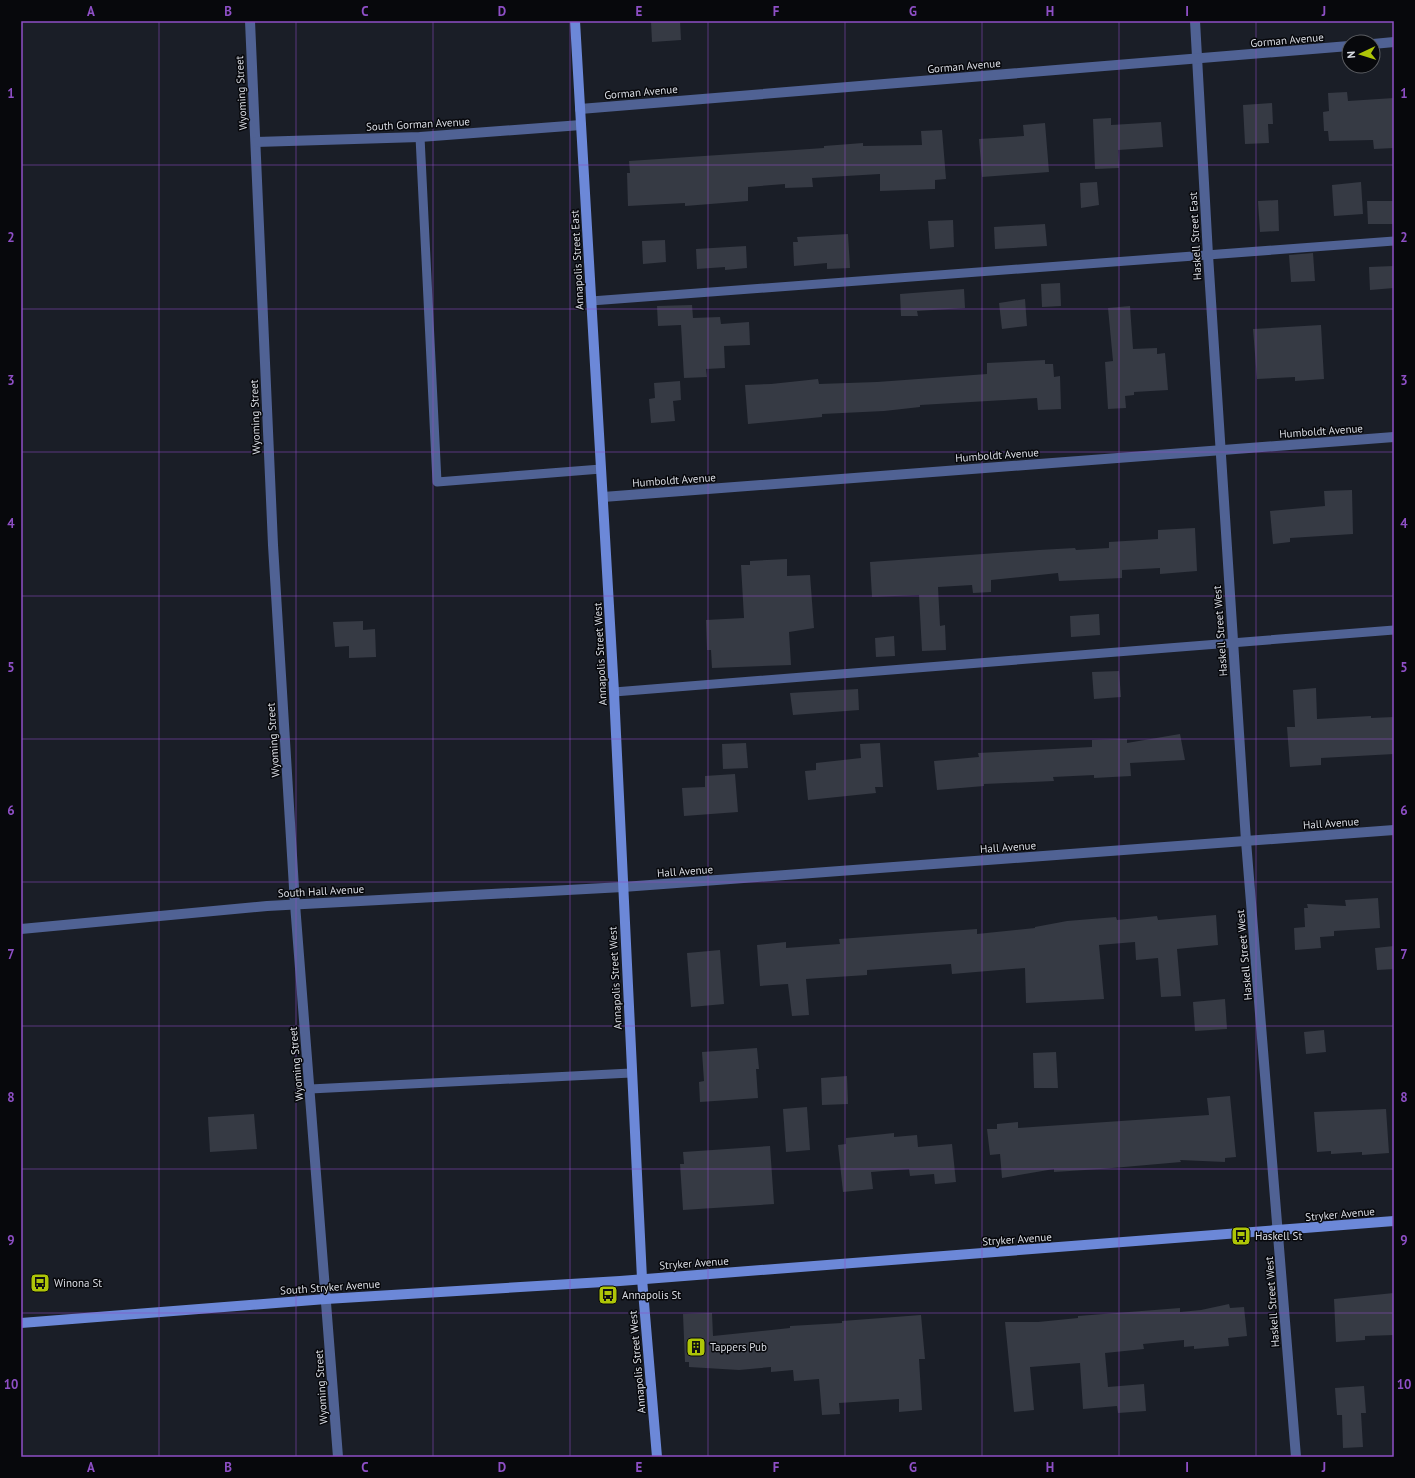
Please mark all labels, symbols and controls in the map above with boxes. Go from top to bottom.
text: A [87,3,95,20]
text: B [224,3,232,20]
text: C [361,3,369,20]
text: D [498,3,506,20]
text: E [636,3,643,20]
text: F [773,3,780,20]
text: G [909,3,917,20]
text: H [1046,3,1054,20]
text: I [1185,3,1189,20]
text: J [1321,3,1326,20]
street label: Gorman Avenue [1250,30,1325,50]
north arrow [1341,34,1381,74]
text: N [1344,51,1358,59]
street label: Wyoming Street [232,55,250,131]
street label: Gorman Avenue [927,56,1002,76]
street label: Gorman Avenue [604,82,679,102]
text: 1 [7,85,15,102]
text: 1 [1400,85,1408,102]
street label: South Gorman Avenue [366,114,471,134]
street label: Haskell Street East [1186,191,1204,280]
street label: Annapolis Street East [567,209,587,310]
text: 2 [7,229,15,246]
text: 2 [1400,229,1408,246]
text: 3 [7,372,15,389]
text: 3 [1400,372,1408,389]
street label: Wyoming Street [247,379,263,455]
street label: Humboldt Avenue [1279,421,1364,441]
street label: Humboldt Avenue [955,445,1040,465]
street label: Humboldt Avenue [632,470,717,490]
text: 4 [7,515,15,532]
text: 4 [1400,515,1408,532]
street label: Haskell Street West [1210,585,1230,677]
street label: Annapolis Street West [590,602,610,706]
text: 5 [7,659,15,676]
text: 5 [1400,659,1408,676]
street label: Wyoming Street [263,702,283,778]
text: 6 [7,802,15,819]
text: 6 [1400,802,1408,819]
street label: Hall Avenue [1302,814,1360,832]
street label: Hall Avenue [979,838,1037,856]
street label: Hall Avenue [656,862,714,880]
street label: South Hall Avenue [277,882,365,900]
street label: Haskell Street West [1233,909,1255,1001]
street label: Annapolis Street West [605,926,625,1030]
text: 7 [7,946,15,963]
text: 7 [1400,946,1408,963]
street label: Wyoming Street [286,1026,306,1102]
text: 8 [7,1089,15,1106]
text: 8 [1400,1089,1408,1106]
street label: Stryker Avenue [1305,1204,1376,1224]
bus stop icon: Haskell St [1230,1225,1252,1247]
place label: Haskell St [1255,1229,1302,1243]
street label: Stryker Avenue [982,1230,1053,1248]
text: 9 [7,1232,15,1249]
text: 9 [1400,1232,1408,1249]
street label: Stryker Avenue [659,1254,730,1272]
street label: Haskell Street West [1262,1256,1282,1348]
bus stop icon: Winona St [29,1272,51,1294]
place label: Winona St [54,1276,102,1290]
street label: South Stryker Avenue [280,1276,381,1297]
bus stop icon: Annapolis St [597,1284,619,1306]
place label: Annapolis St [622,1288,681,1302]
street label: Annapolis Street West [626,1310,648,1414]
building icon: Tappers Pub [685,1336,707,1358]
place label: Tappers Pub [710,1340,767,1354]
street label: Wyoming Street [311,1349,331,1425]
text: 10 [4,1376,18,1393]
text: 10 [1397,1376,1411,1393]
text: A [87,1459,95,1476]
text: B [224,1459,232,1476]
text: C [361,1459,369,1476]
text: D [498,1459,506,1476]
text: E [636,1459,643,1476]
text: F [773,1459,780,1476]
text: G [909,1459,917,1476]
text: H [1046,1459,1054,1476]
text: I [1185,1459,1189,1476]
text: J [1321,1459,1326,1476]

